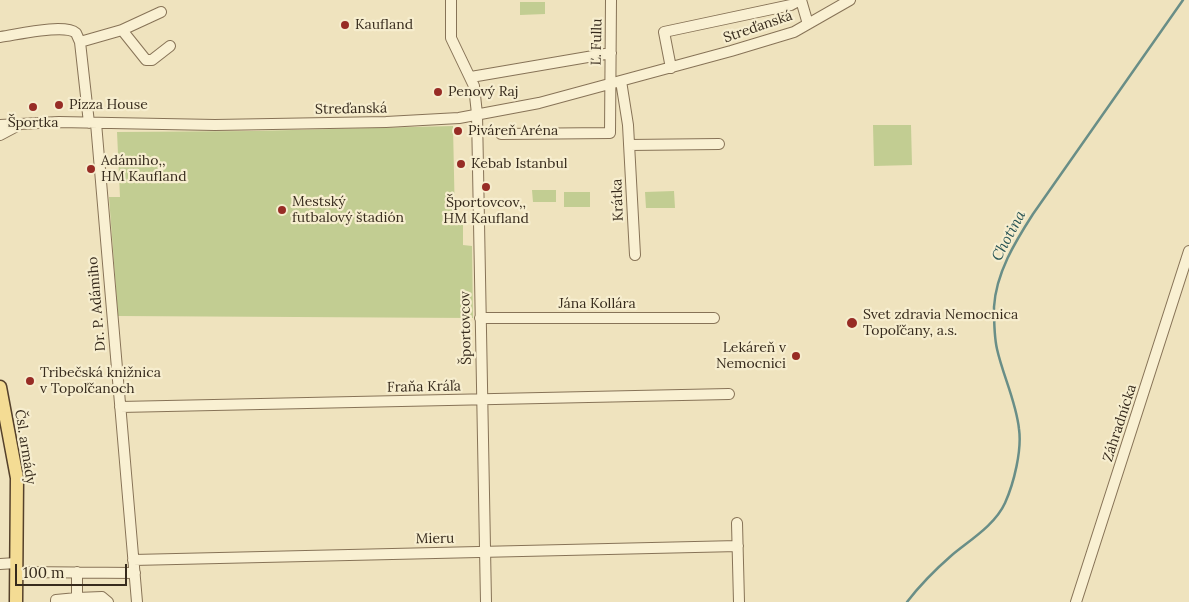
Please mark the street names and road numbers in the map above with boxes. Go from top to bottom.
street label: Streďanská [721,7,795,47]
street label: Ľ. Fullu [588,18,606,66]
street label: Streďanská [315,100,387,118]
street label: Krátka [609,178,627,222]
street label: Dr. P. Adámiho [84,256,110,352]
street label: Športovcov [457,291,475,365]
street label: Jána Kollára [558,296,636,312]
street label: Fraňa Kráľa [387,378,461,396]
street label: Záhradnícka [1100,382,1140,464]
street label: Čsl. armády [11,408,39,486]
street label: Mieru [415,530,455,548]

